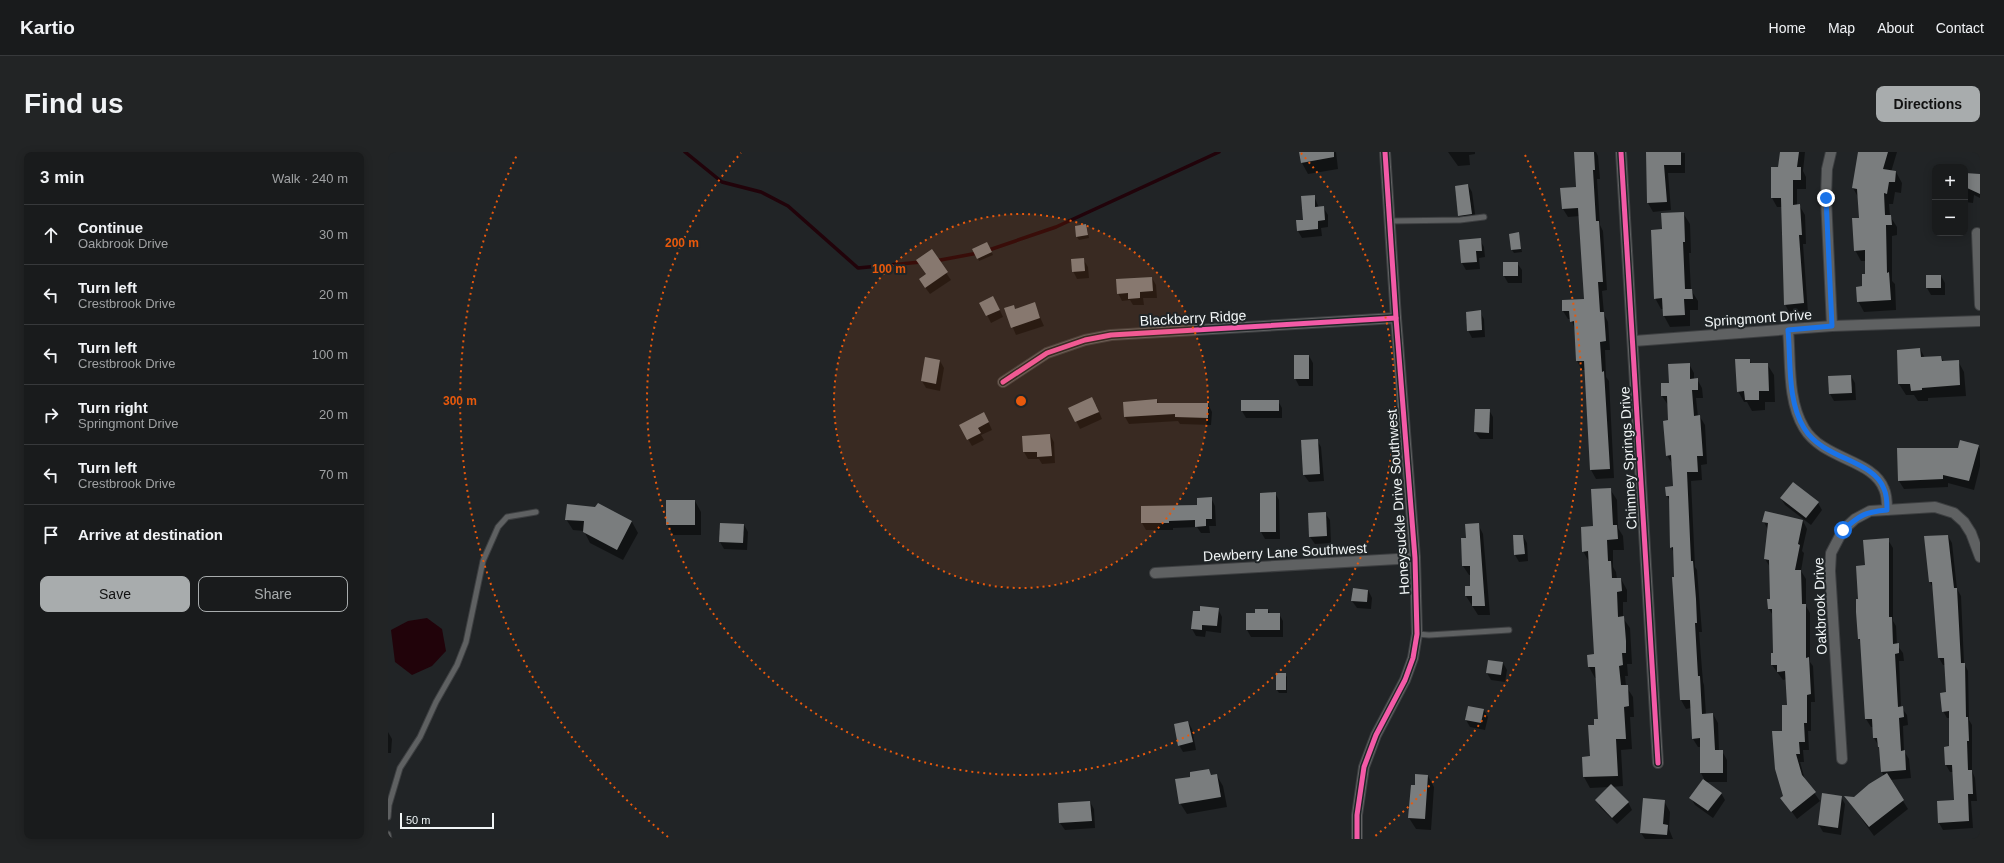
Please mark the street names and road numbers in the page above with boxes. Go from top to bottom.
street label: Springmont Drive [1703,306,1813,330]
street label: Blackberry Ridge [1139,307,1247,329]
street label: Chimney Springs Drive [1616,386,1640,530]
street label: Honeysuckle Drive Southwest [1384,409,1412,595]
street label: Dewberry Lane Southwest [1203,540,1368,564]
street label: Oakbrook Drive [1810,557,1830,655]

